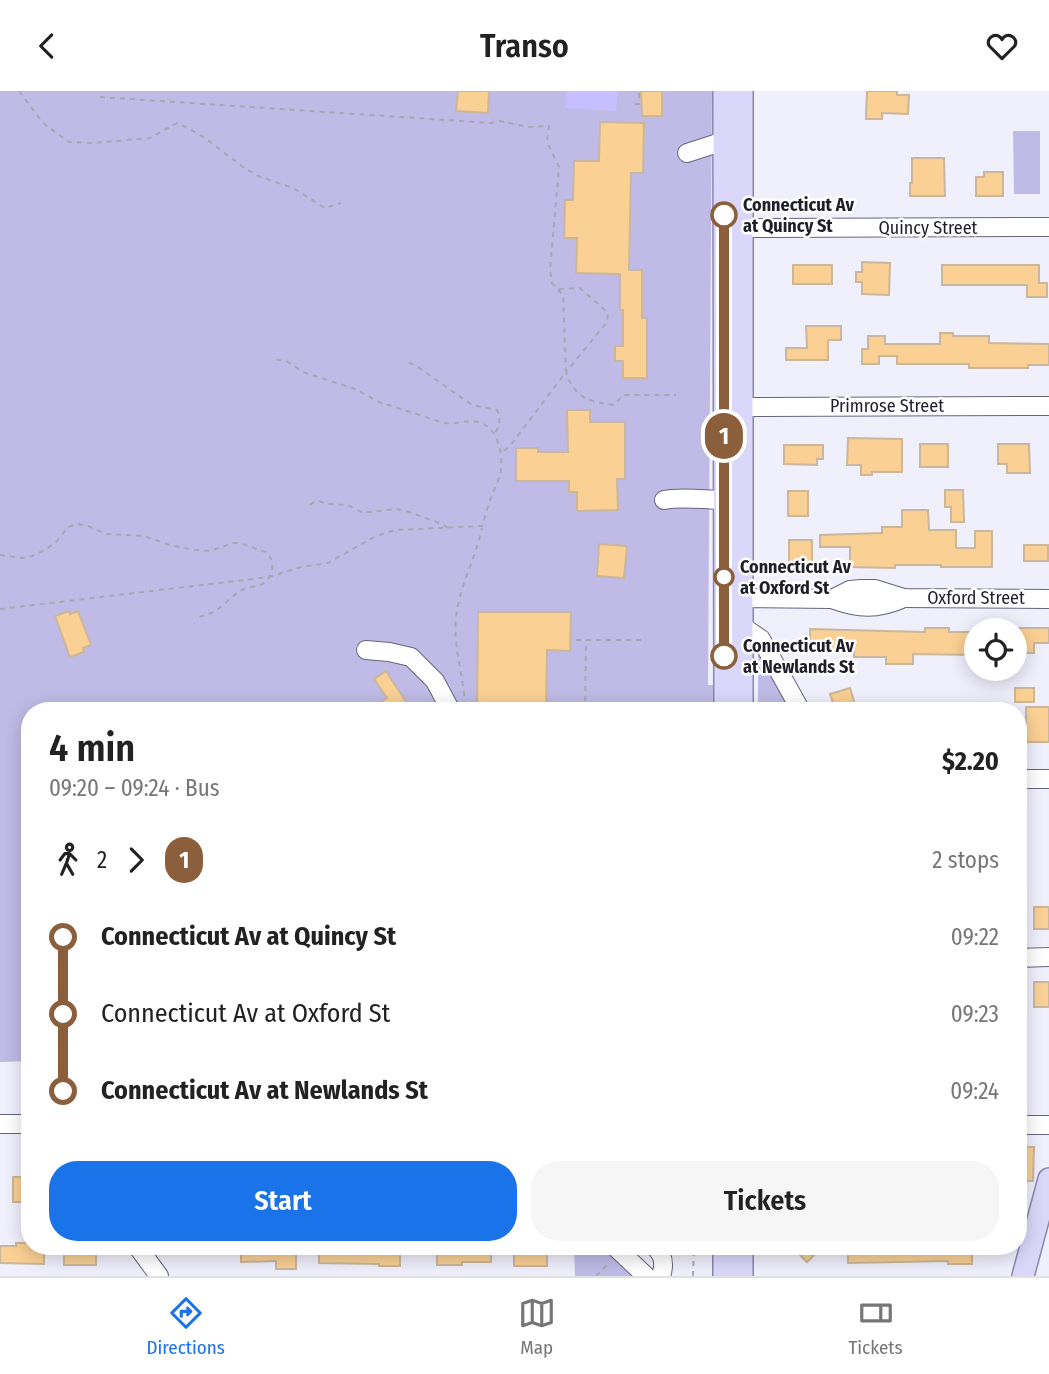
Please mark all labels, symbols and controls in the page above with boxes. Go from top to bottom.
icon: back [28,27,66,65]
text: Transo [480,27,569,65]
icon: heart [983,27,1021,65]
place label: Connecticut Av at Quincy St [743,194,854,237]
marker: Connecticut Av at Quincy St [711,202,737,228]
street label: Quincy Street [879,217,978,239]
street label: Primrose Street [830,395,944,417]
line badge: 1 [701,413,747,459]
text: 1 [719,422,729,450]
place label: Connecticut Av at Oxford St [740,556,851,599]
marker: Connecticut Av at Oxford St [714,567,734,587]
street label: Oxford Street [927,587,1025,609]
map controls [964,618,1027,681]
button: locate [964,618,1027,681]
place label: Connecticut Av at Newlands St [743,635,855,678]
marker: Connecticut Av at Newlands St [711,643,737,669]
text: 4 min [49,725,135,771]
text: $2.20 [942,746,999,777]
text: 09:20 – 09:24 · Bus [49,774,219,802]
icon: walk [49,841,87,879]
icon: forward [117,841,155,879]
text: 2 [97,846,107,874]
text: 1 [179,846,189,874]
text: 2 stops [932,846,999,874]
text: Connecticut Av at Quincy St [101,921,396,952]
text: 09:22 [951,923,999,951]
text: Connecticut Av at Oxford St [101,998,390,1029]
text: 09:23 [951,1000,999,1028]
text: Connecticut Av at Newlands St [101,1075,428,1106]
text: 09:24 [950,1077,999,1105]
button: Start [49,1161,517,1241]
button: Tickets [531,1161,999,1241]
tab: Directions [146,1294,225,1359]
tab: Map [518,1294,556,1359]
tab: Tickets [848,1294,903,1359]

